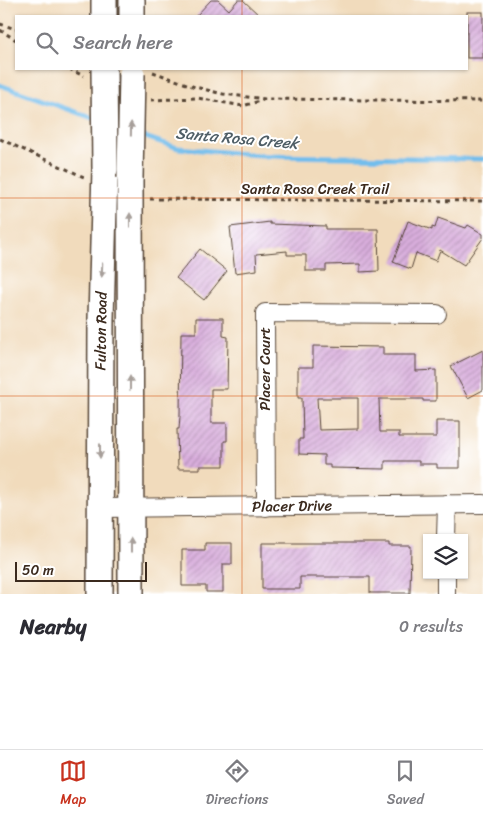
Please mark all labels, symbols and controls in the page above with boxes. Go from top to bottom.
search box [15,15,468,70]
text: Search here [73,26,173,59]
icon: search [33,29,61,57]
water label: Santa Rosa Creek [175,118,302,158]
one-way arrow [127,121,135,137]
street label: Santa Rosa Creek Trail [241,176,390,202]
one-way arrow [126,212,134,228]
one-way arrow [97,262,105,278]
street label: Fulton Road [87,290,115,371]
street label: Placer Court [252,327,278,411]
one-way arrow [126,375,134,391]
one-way arrow [96,443,104,459]
street label: Placer Drive [252,492,333,520]
map controls [423,534,468,579]
button: layers [423,534,468,579]
one-way arrow [127,537,135,553]
text: 50 m [22,558,54,583]
scale bar [15,559,148,582]
text: Nearby [20,608,86,646]
text: 0 results [399,612,463,641]
tab: Map [59,757,87,812]
tab: Directions [206,757,268,812]
tab: Saved [387,757,424,812]

